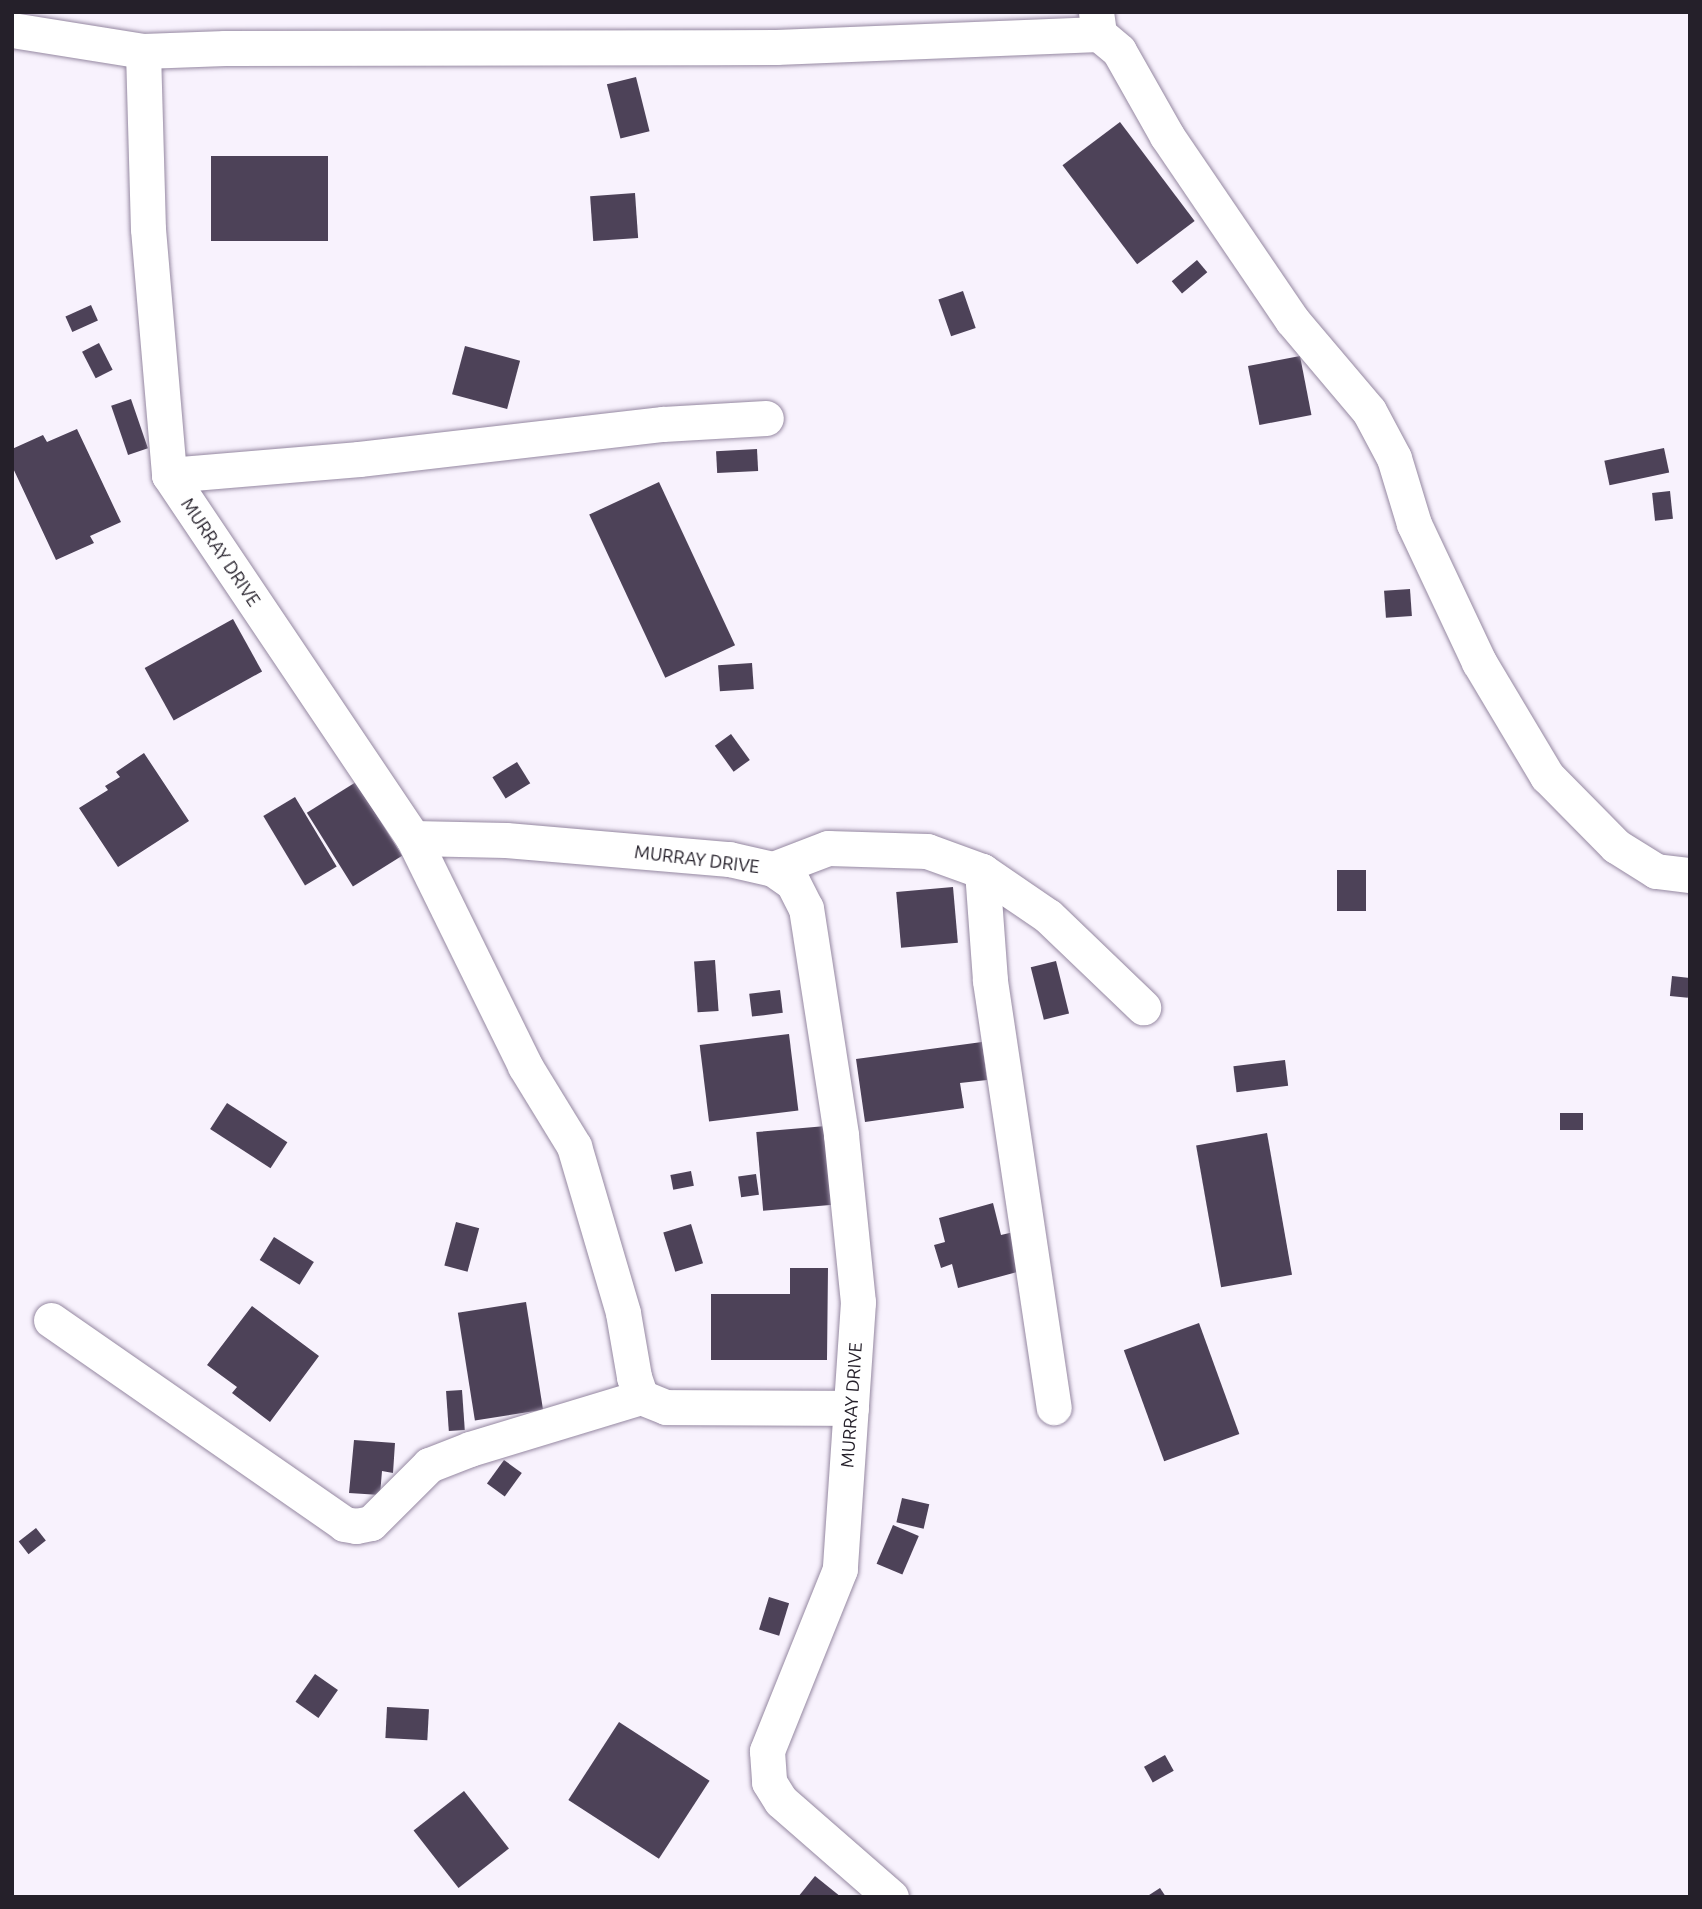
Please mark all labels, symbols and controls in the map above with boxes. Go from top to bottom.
street label: MURRAY DRIVE [177,494,265,610]
street label: MURRAY DRIVE [633,841,761,877]
street label: MURRAY DRIVE [836,1341,866,1469]

